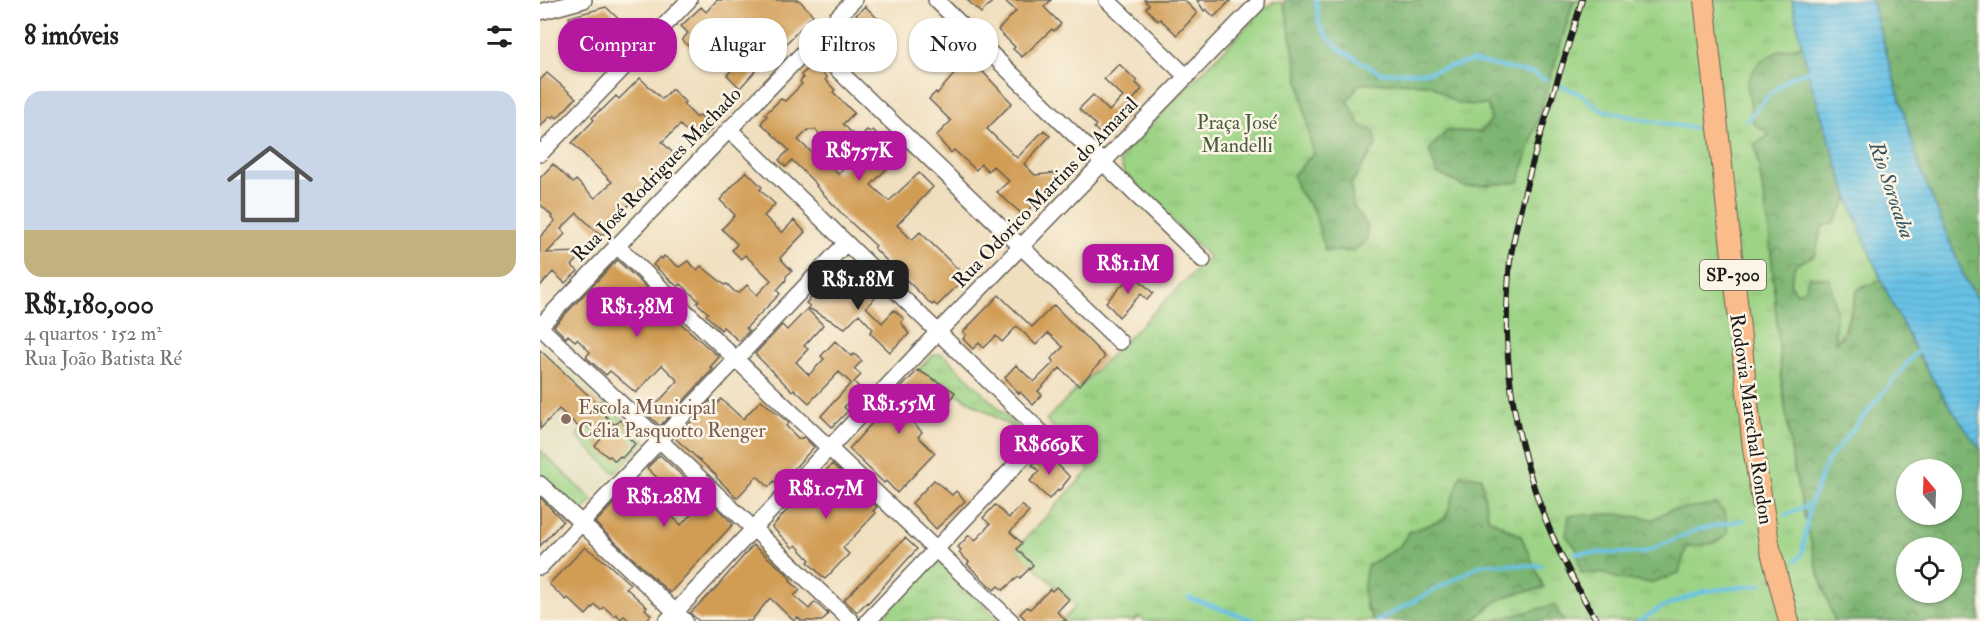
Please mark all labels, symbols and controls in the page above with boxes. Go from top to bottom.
chip: Comprar [558,18,677,72]
chip: Alugar [689,18,787,72]
chip: Filtros [799,18,897,72]
chip: Novo [909,18,998,72]
text: 8 imóveis [24,20,119,52]
icon: filters [483,20,516,53]
street label: Rua José Rodrigues Machado [566,82,746,267]
street label: Rua Odorico Martins do Amaral [947,92,1143,293]
park label: Praça José Mandelli [1197,110,1278,158]
icon: home [216,130,324,238]
pin: R$757K [810,131,908,182]
water label: Rio Sorocaba [1862,137,1921,243]
text: R$757K [826,138,892,163]
pin: R$1.1M [1079,244,1177,295]
text: R$1.1M [1096,251,1160,276]
pin: R$1.18M [803,260,913,311]
road number: SP-300 [1700,260,1766,290]
text: R$1.18M [822,267,894,292]
pin: R$1.38M [582,287,692,338]
text: R$1,180,000 [24,289,154,321]
text: R$1.38M [600,294,674,319]
street label: Rodovia Marechal Rondon [1724,312,1779,526]
text: 4 quartos · 152 m² [24,321,162,346]
text: Rua João Batista Ré [24,346,182,371]
pin: R$1.55M [844,384,954,435]
text: R$1.55M [862,391,936,416]
place label: Escola Municipal Célia Pasquotto Renger [578,395,766,443]
marker: Escola Municipal Célia Pasquotto Renger [559,412,573,426]
pin: R$669K [1000,425,1098,476]
text: R$669K [1014,432,1084,457]
north arrow [1896,459,1962,525]
map controls [1896,459,1962,603]
pin: R$1.07M [771,469,881,520]
text: R$1.07M [788,476,864,501]
pin: R$1.28M [609,477,719,528]
text: R$1.28M [626,484,702,509]
button: locate [1896,537,1962,603]

